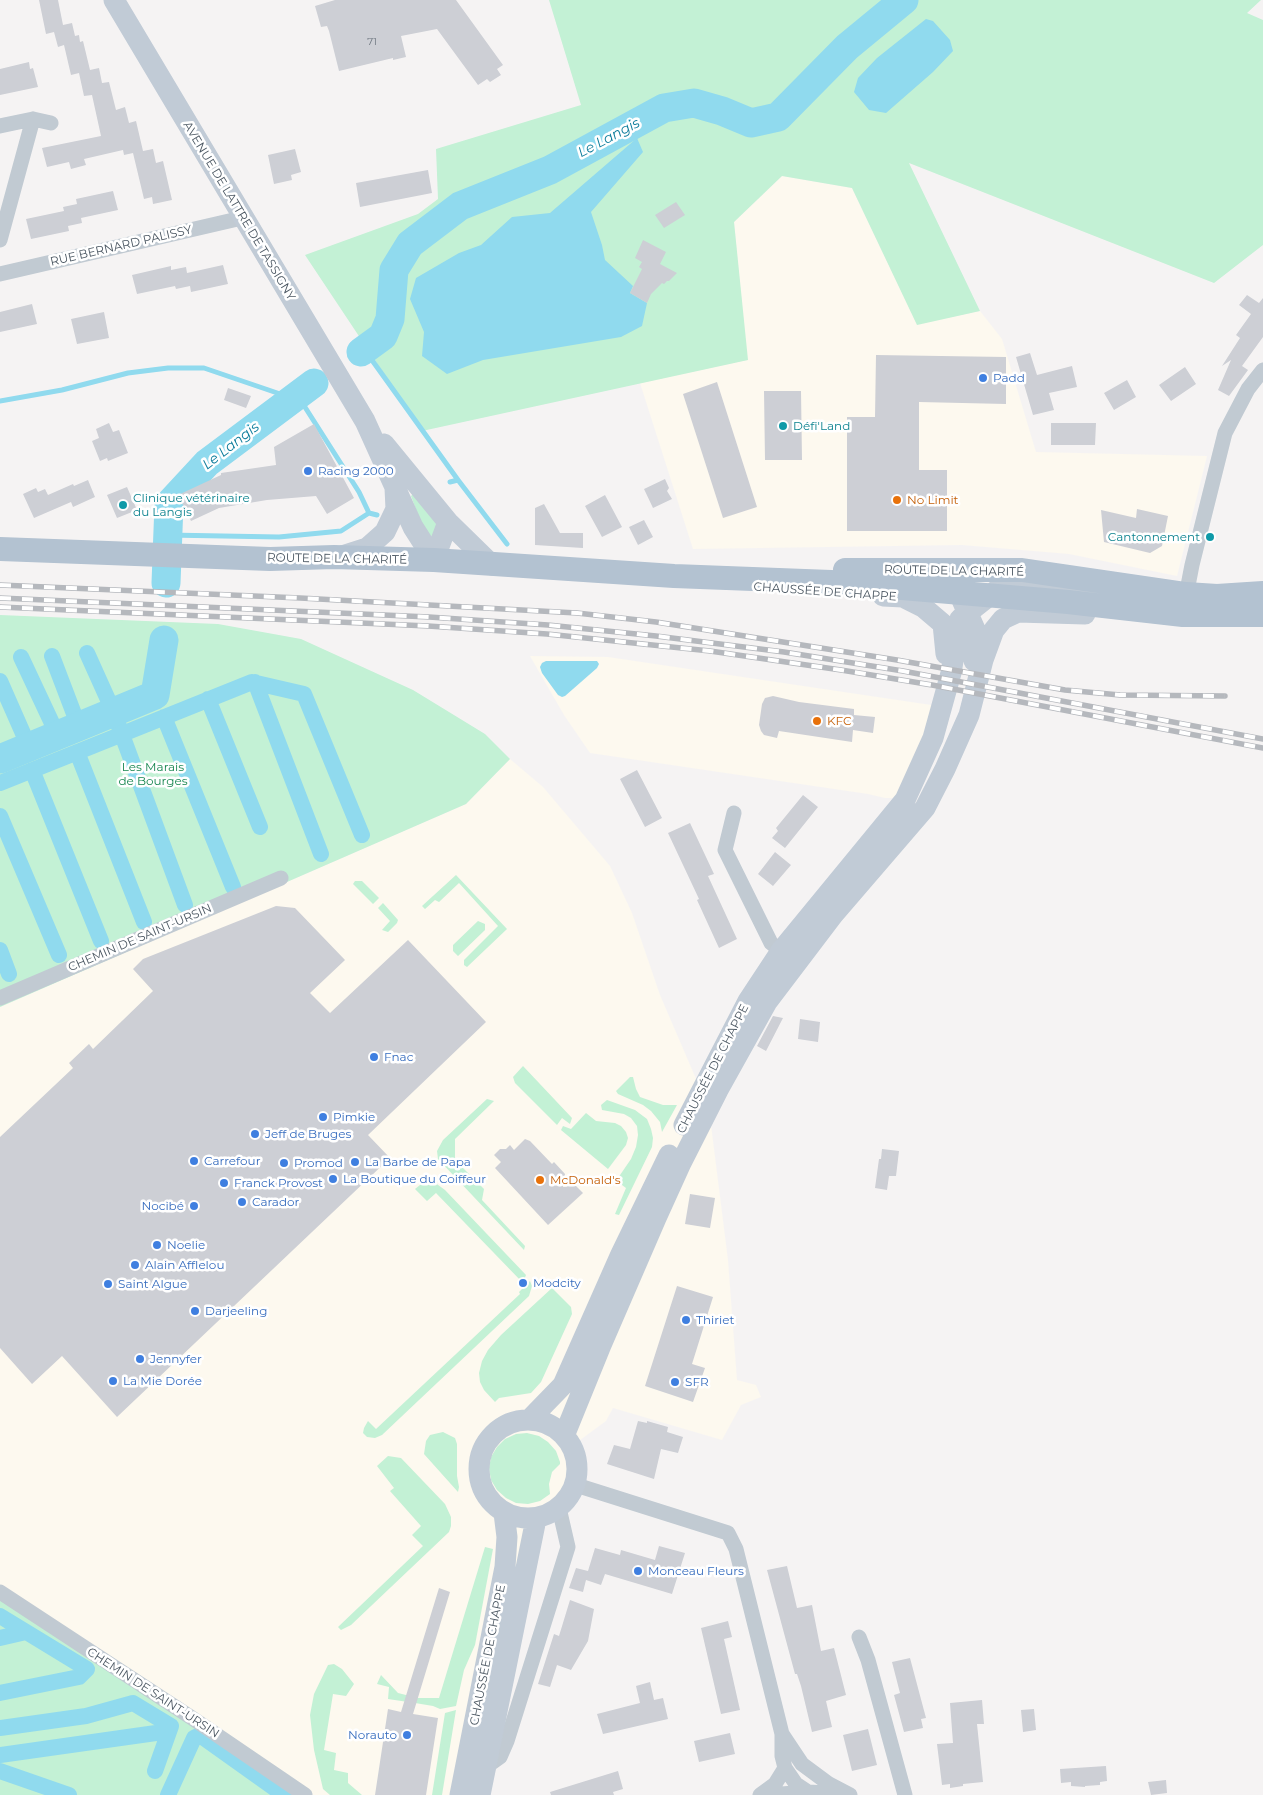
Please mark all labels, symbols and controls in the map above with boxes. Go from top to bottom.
house number: 71 [367,36,377,48]
water label: Le Langis [575,115,643,161]
street label: AVENUE DE LATTRE DE TASSIGNY [180,119,298,303]
street label: RUE BERNARD PALISSY [49,223,193,269]
place label: Padd [993,371,1025,385]
marker: Padd [977,372,989,384]
water label: Le Langis [199,419,263,473]
place label: Défi'Land [793,419,850,433]
marker: Défi'Land [777,420,789,432]
place label: Racing 2000 [318,464,394,478]
marker: Racing 2000 [302,465,314,477]
place label: Clinique vétérinaire du Langis [133,491,250,519]
place label: No Limit [907,493,958,507]
marker: No Limit [891,494,903,506]
marker: Clinique vétérinaire du Langis [117,499,129,511]
place label: Cantonnement [1108,530,1200,544]
marker: Cantonnement [1204,531,1216,543]
street label: ROUTE DE LA CHARITÉ [267,551,407,567]
street label: ROUTE DE LA CHARITÉ [884,563,1024,579]
street label: CHAUSSÉE DE CHAPPE [753,580,897,604]
place label: KFC [827,714,852,728]
marker: KFC [811,715,823,727]
park label: Les Marais de Bourges [118,760,188,788]
street label: CHEMIN DE SAINT-URSIN [66,901,214,975]
street label: CHAUSSÉE DE CHAPPE [674,1002,752,1136]
place label: Fnac [384,1050,413,1064]
marker: Fnac [368,1051,380,1063]
place label: Pimkie [333,1110,375,1124]
marker: Pimkie [317,1111,329,1123]
place label: Jeff de Bruges [265,1127,351,1141]
marker: Jeff de Bruges [249,1128,261,1140]
place label: Carrefour [204,1154,260,1168]
marker: Carrefour [188,1155,200,1167]
place label: La Barbe de Papa [365,1155,471,1169]
place label: Promod [294,1156,343,1170]
marker: La Barbe de Papa [349,1156,361,1168]
marker: Promod [278,1157,290,1169]
place label: La Boutique du Coiffeur [343,1172,486,1186]
marker: La Boutique du Coiffeur [327,1173,339,1185]
place label: McDonald's [550,1173,620,1187]
marker: McDonald's [534,1174,546,1186]
place label: Franck Provost [234,1176,323,1190]
marker: Franck Provost [218,1177,230,1189]
place label: Carador [252,1195,299,1209]
marker: Carador [236,1196,248,1208]
place label: Nocibé [141,1199,184,1213]
marker: Nocibé [188,1200,200,1212]
place label: Noelie [167,1238,205,1252]
marker: Noelie [151,1239,163,1251]
place label: Alain Afflelou [145,1258,224,1272]
marker: Alain Afflelou [129,1259,141,1271]
place label: Modcity [533,1276,581,1290]
place label: Saint Algue [118,1277,187,1291]
marker: Modcity [517,1277,529,1289]
marker: Saint Algue [102,1278,114,1290]
place label: Darjeeling [205,1304,267,1318]
marker: Darjeeling [189,1305,201,1317]
place label: Thiriet [696,1313,734,1327]
marker: Thiriet [680,1314,692,1326]
place label: Jennyfer [150,1352,202,1366]
marker: Jennyfer [134,1353,146,1365]
place label: La Mie Dorée [123,1374,202,1388]
marker: La Mie Dorée [107,1375,119,1387]
place label: SFR [685,1375,709,1389]
marker: SFR [669,1376,681,1388]
place label: Monceau Fleurs [648,1564,744,1578]
marker: Monceau Fleurs [632,1565,644,1577]
street label: CHAUSSÉE DE CHAPPE [467,1583,509,1727]
street label: CHEMIN DE SAINT-URSIN [84,1645,222,1741]
place label: Norauto [348,1728,397,1742]
marker: Norauto [401,1729,413,1741]

